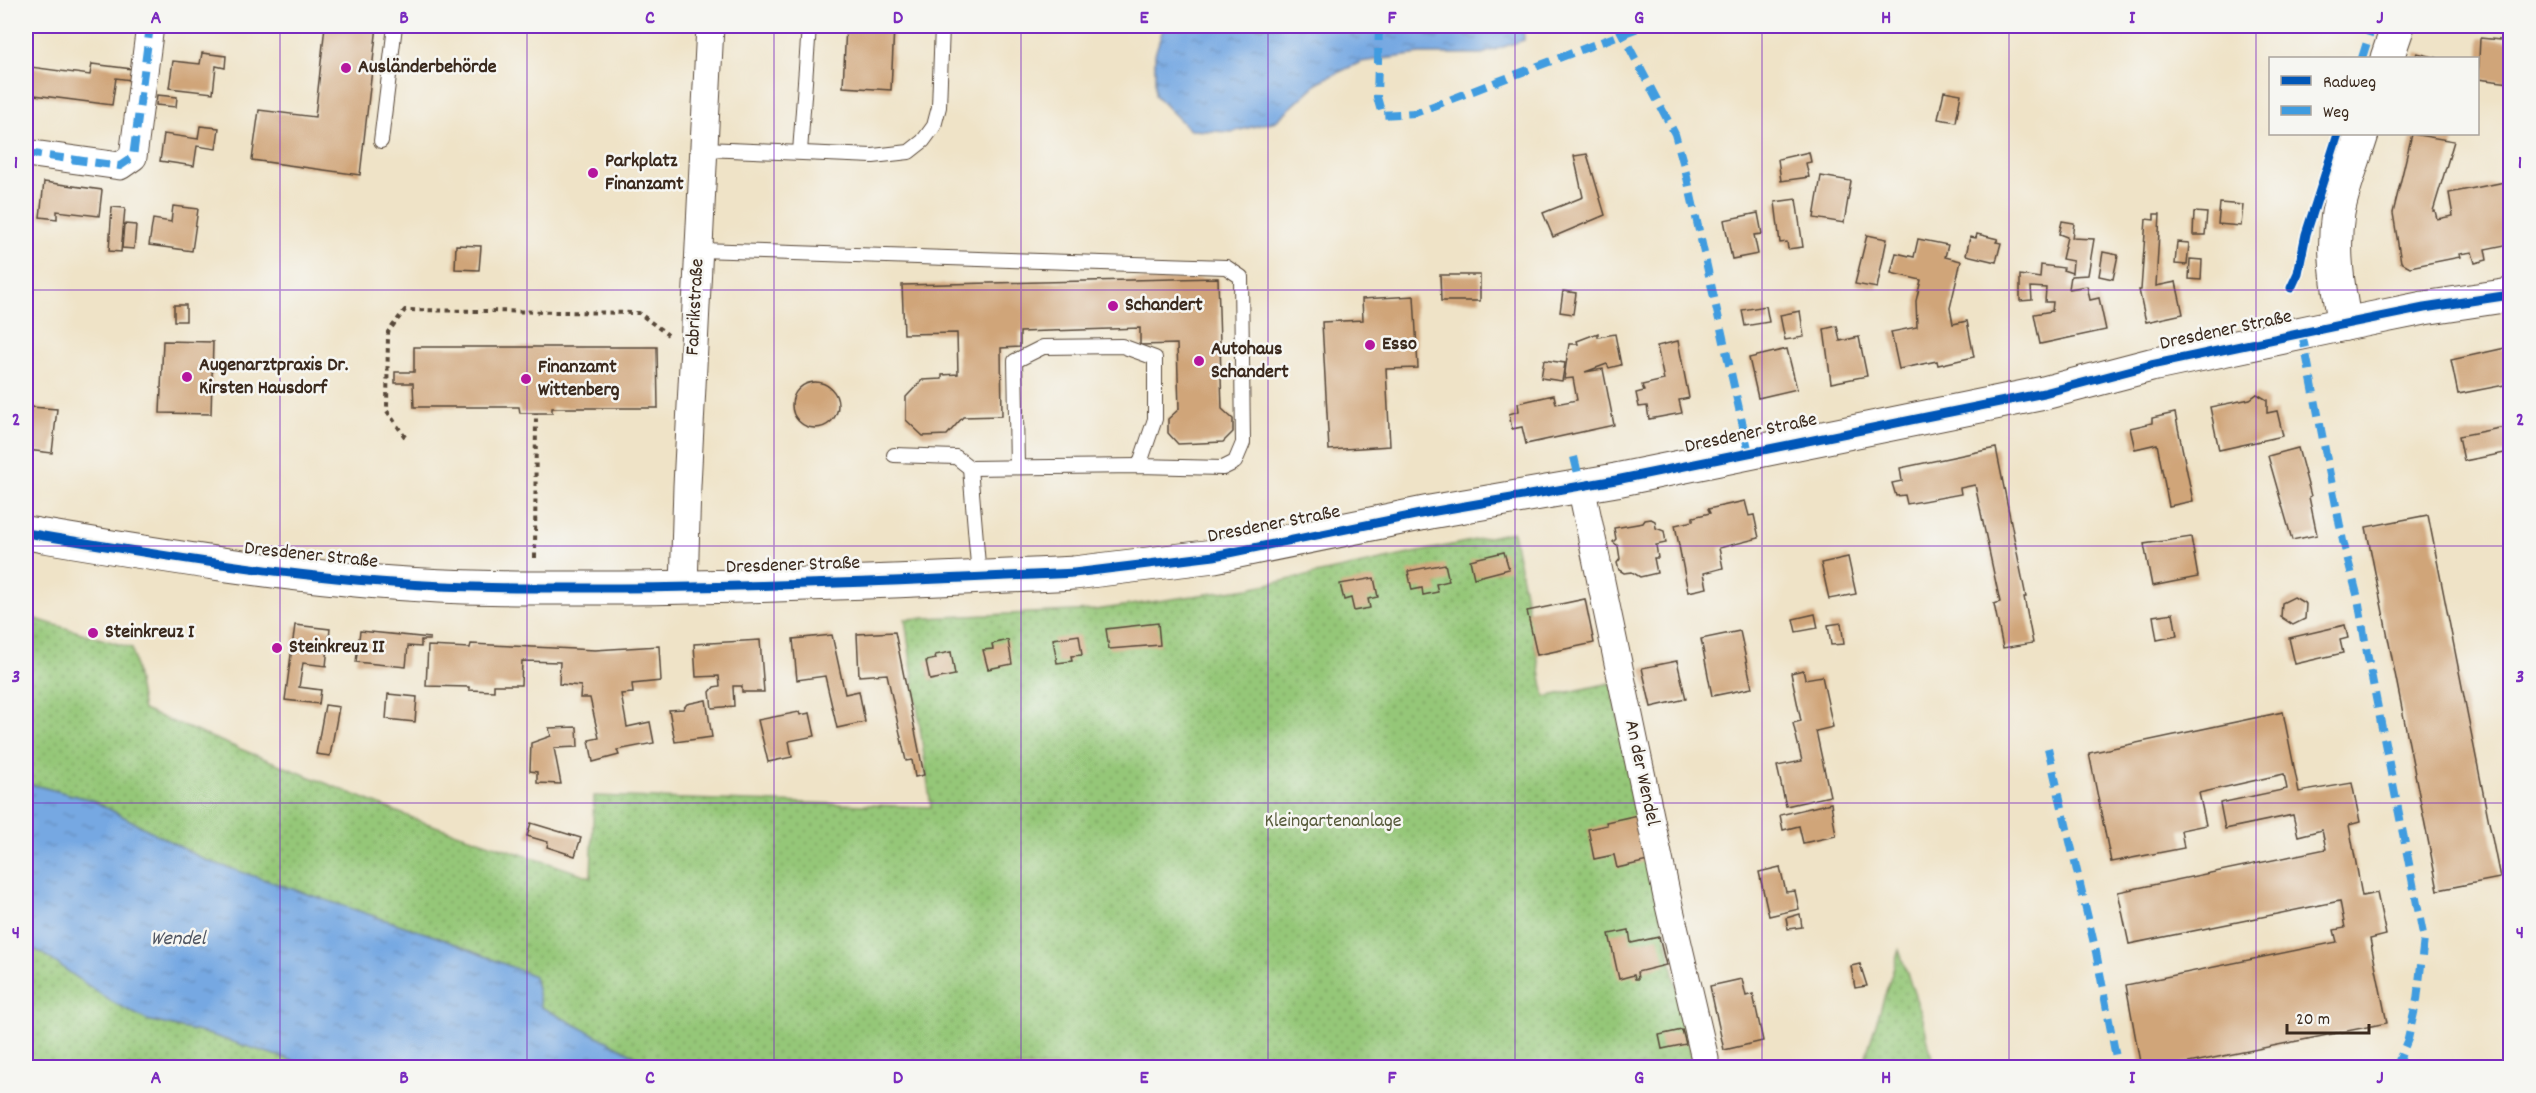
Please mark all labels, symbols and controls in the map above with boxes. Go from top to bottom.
text: A [151,5,162,33]
text: B [399,5,409,33]
text: C [645,5,655,33]
text: D [893,5,904,33]
text: E [1139,5,1149,33]
text: F [1388,5,1398,33]
text: G [1634,5,1644,33]
text: H [1881,5,1891,33]
text: I [2129,5,2136,33]
text: J [2376,5,2384,33]
place label: Ausländerbehörde [358,54,497,82]
legend [2269,57,2479,135]
marker: Ausländerbehörde [339,61,353,75]
text: Radweg [2323,71,2376,96]
text: Weg [2323,101,2349,126]
place label: Parkplatz Finanzamt [605,148,684,199]
text: 1 [14,150,18,178]
text: 1 [2518,150,2522,178]
marker: Parkplatz Finanzamt [586,166,600,180]
street label: Fabrikstraße [679,258,713,356]
place label: Schandert [1125,292,1203,320]
marker: Schandert [1106,299,1120,313]
street label: Dresdener Straße [2157,303,2295,359]
place label: Esso [1382,331,1417,359]
place label: Autohaus Schandert [1211,336,1289,387]
marker: Esso [1363,338,1377,352]
place label: Augenarztpraxis Dr. Kirsten Hausdorf [199,352,348,403]
place label: Finanzamt Wittenberg [538,354,620,405]
marker: Autohaus Schandert [1192,354,1206,368]
marker: Augenarztpraxis Dr. Kirsten Hausdorf [180,370,194,384]
marker: Finanzamt Wittenberg [519,372,533,386]
street label: Dresdener Straße [1682,406,1820,462]
text: 2 [12,407,20,435]
text: 2 [2516,407,2524,435]
street label: Dresdener Straße [1205,498,1343,552]
street label: Dresdener Straße [243,535,380,577]
street label: Dresdener Straße [725,550,861,582]
place label: Steinkreuz I [105,619,195,647]
marker: Steinkreuz I [86,626,100,640]
place label: Steinkreuz II [289,634,385,662]
marker: Steinkreuz II [270,641,284,655]
text: 3 [12,664,20,692]
text: 3 [2516,664,2524,692]
street label: An der Wendel [1616,718,1666,829]
park label: Kleingartenanlage [1265,808,1402,836]
text: 4 [12,920,20,948]
text: 4 [2516,920,2524,948]
water label: Wendel [150,925,208,955]
scale bar [2287,997,2370,1035]
text: 20 m [2296,1008,2330,1033]
text: A [151,1065,162,1093]
text: B [399,1065,409,1093]
text: C [645,1065,655,1093]
text: D [893,1065,904,1093]
text: E [1139,1065,1149,1093]
text: F [1388,1065,1398,1093]
text: G [1634,1065,1644,1093]
text: H [1881,1065,1891,1093]
text: I [2129,1065,2136,1093]
text: J [2376,1065,2384,1093]

